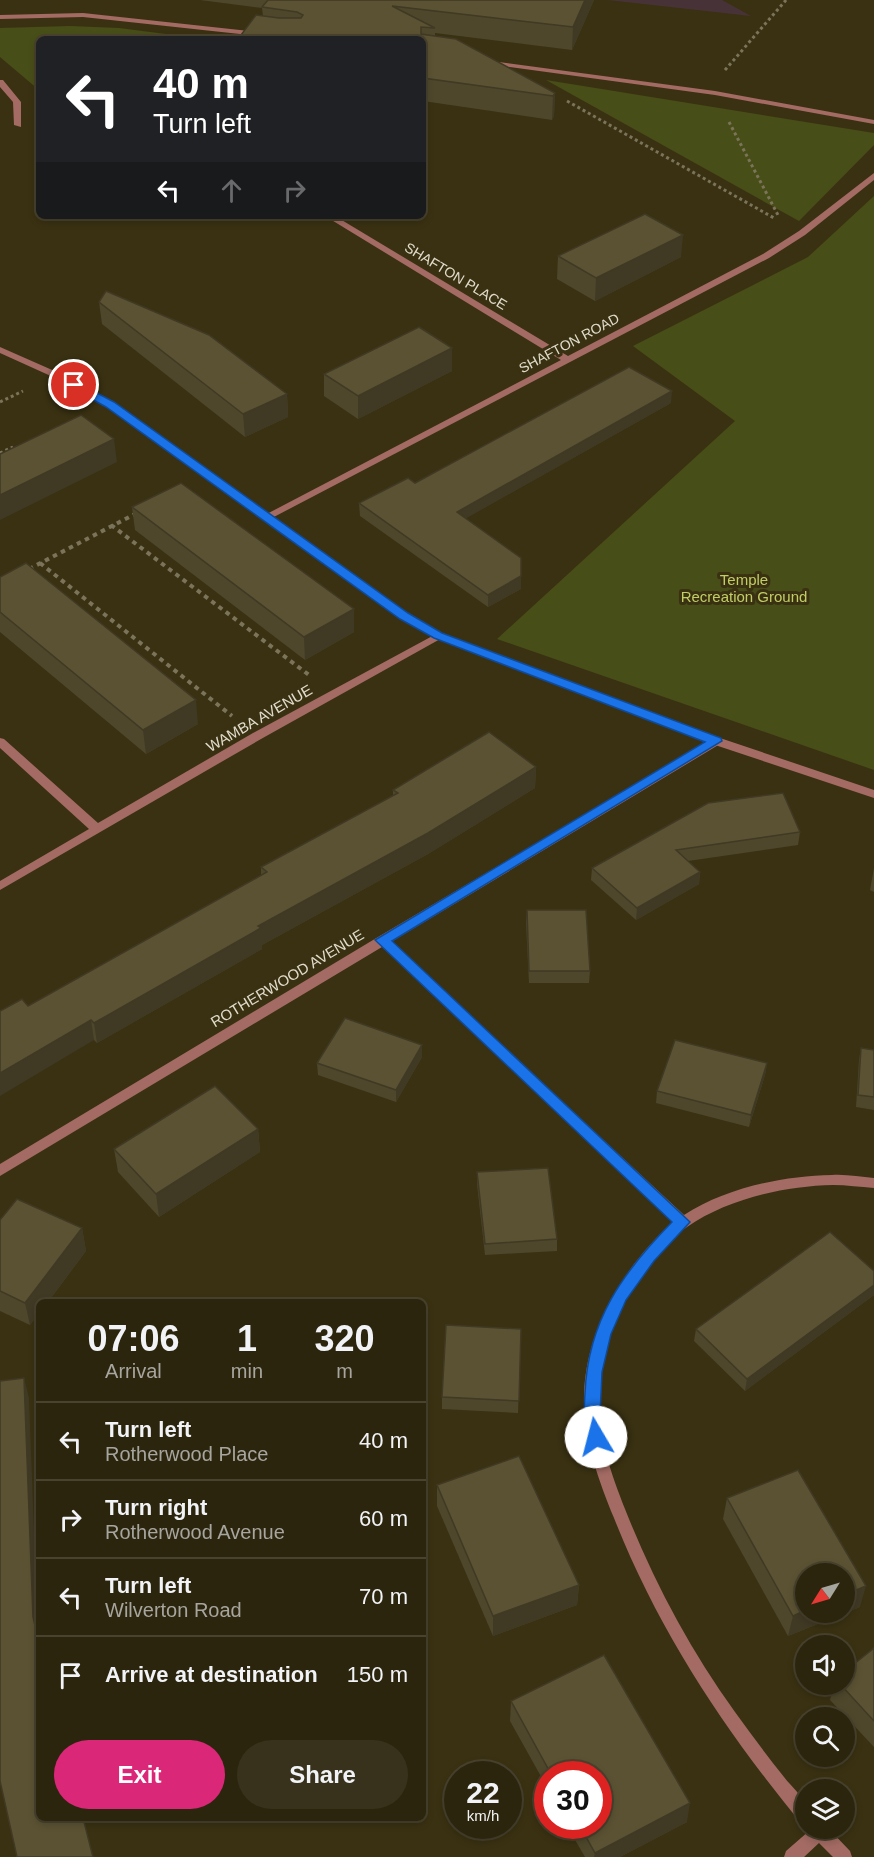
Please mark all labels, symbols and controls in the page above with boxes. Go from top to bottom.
icon: left [54,60,132,138]
text: 40 m [153,60,249,107]
text: Turn left [153,109,251,139]
icon: left [152,174,185,207]
icon: ahead [215,174,248,207]
icon: right [278,174,311,207]
street label: SHAFTON PLACE [402,239,510,313]
street label: SHAFTON ROAD [516,310,622,376]
pin [48,359,99,410]
icon: arrive [57,368,90,401]
park label: Temple Recreation Ground [681,571,807,605]
street label: WAMBA AVENUE [203,681,315,755]
street label: ROTHERWOOD AVENUE [207,926,367,1030]
text: 07:06 [87,1318,179,1359]
text: 1 [237,1318,257,1359]
text: 320 [314,1318,375,1359]
text: Arrival [105,1360,162,1382]
text: min [231,1360,263,1382]
text: m [336,1360,353,1382]
position arrow [564,1405,628,1469]
text: Turn left [105,1417,191,1442]
icon: left [54,1425,87,1458]
text: 40 m [359,1428,408,1453]
text: Rotherwood Place [105,1443,268,1465]
text: Turn right [105,1495,207,1520]
icon: right [54,1503,87,1536]
text: 60 m [359,1506,408,1531]
text: Rotherwood Avenue [105,1521,285,1543]
north arrow [795,1563,855,1623]
map controls [795,1563,855,1839]
text: Turn left [105,1573,191,1598]
icon: left [54,1581,87,1614]
text: 70 m [359,1584,408,1609]
text: Wilverton Road [105,1599,242,1621]
button: sound [795,1635,855,1695]
icon: arrive [54,1659,87,1692]
text: Arrive at destination [105,1662,318,1687]
text: 150 m [347,1662,408,1687]
button: search [795,1707,855,1767]
button: Exit [54,1740,225,1809]
button: Share [237,1740,408,1809]
speed limit sign: 30 [534,1761,612,1839]
text: 22 [466,1776,500,1809]
button: layers [795,1779,855,1839]
text: km/h [467,1807,499,1824]

